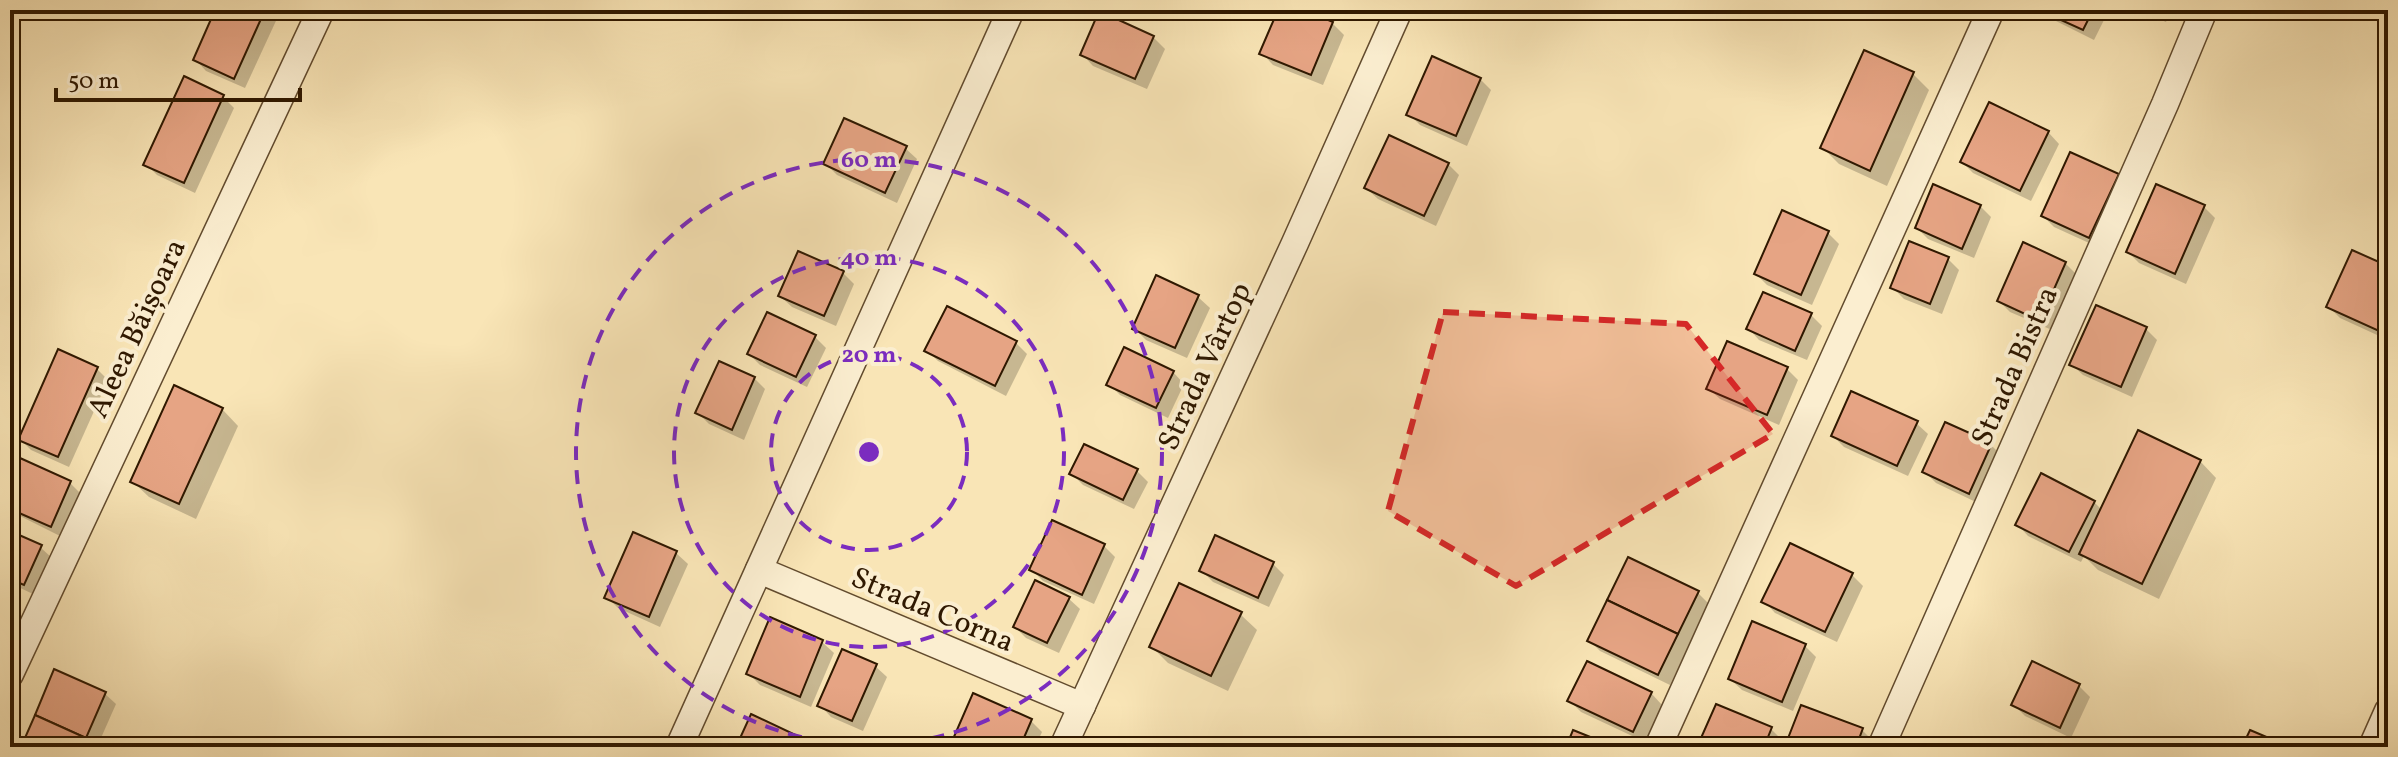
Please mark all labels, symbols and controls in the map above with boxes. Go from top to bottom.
scale bar [56,52,300,102]
text: 50 m [68,65,120,99]
text: 60 m [841,144,897,178]
street label: Aleea Băișoara [78,232,198,425]
text: 40 m [841,242,897,276]
street label: Strada Vârtop [1148,276,1263,458]
street label: Strada Bistra [1962,280,2070,453]
text: 20 m [841,339,897,373]
centre of rings [855,438,883,466]
street label: Strada Corna [844,558,1020,664]

